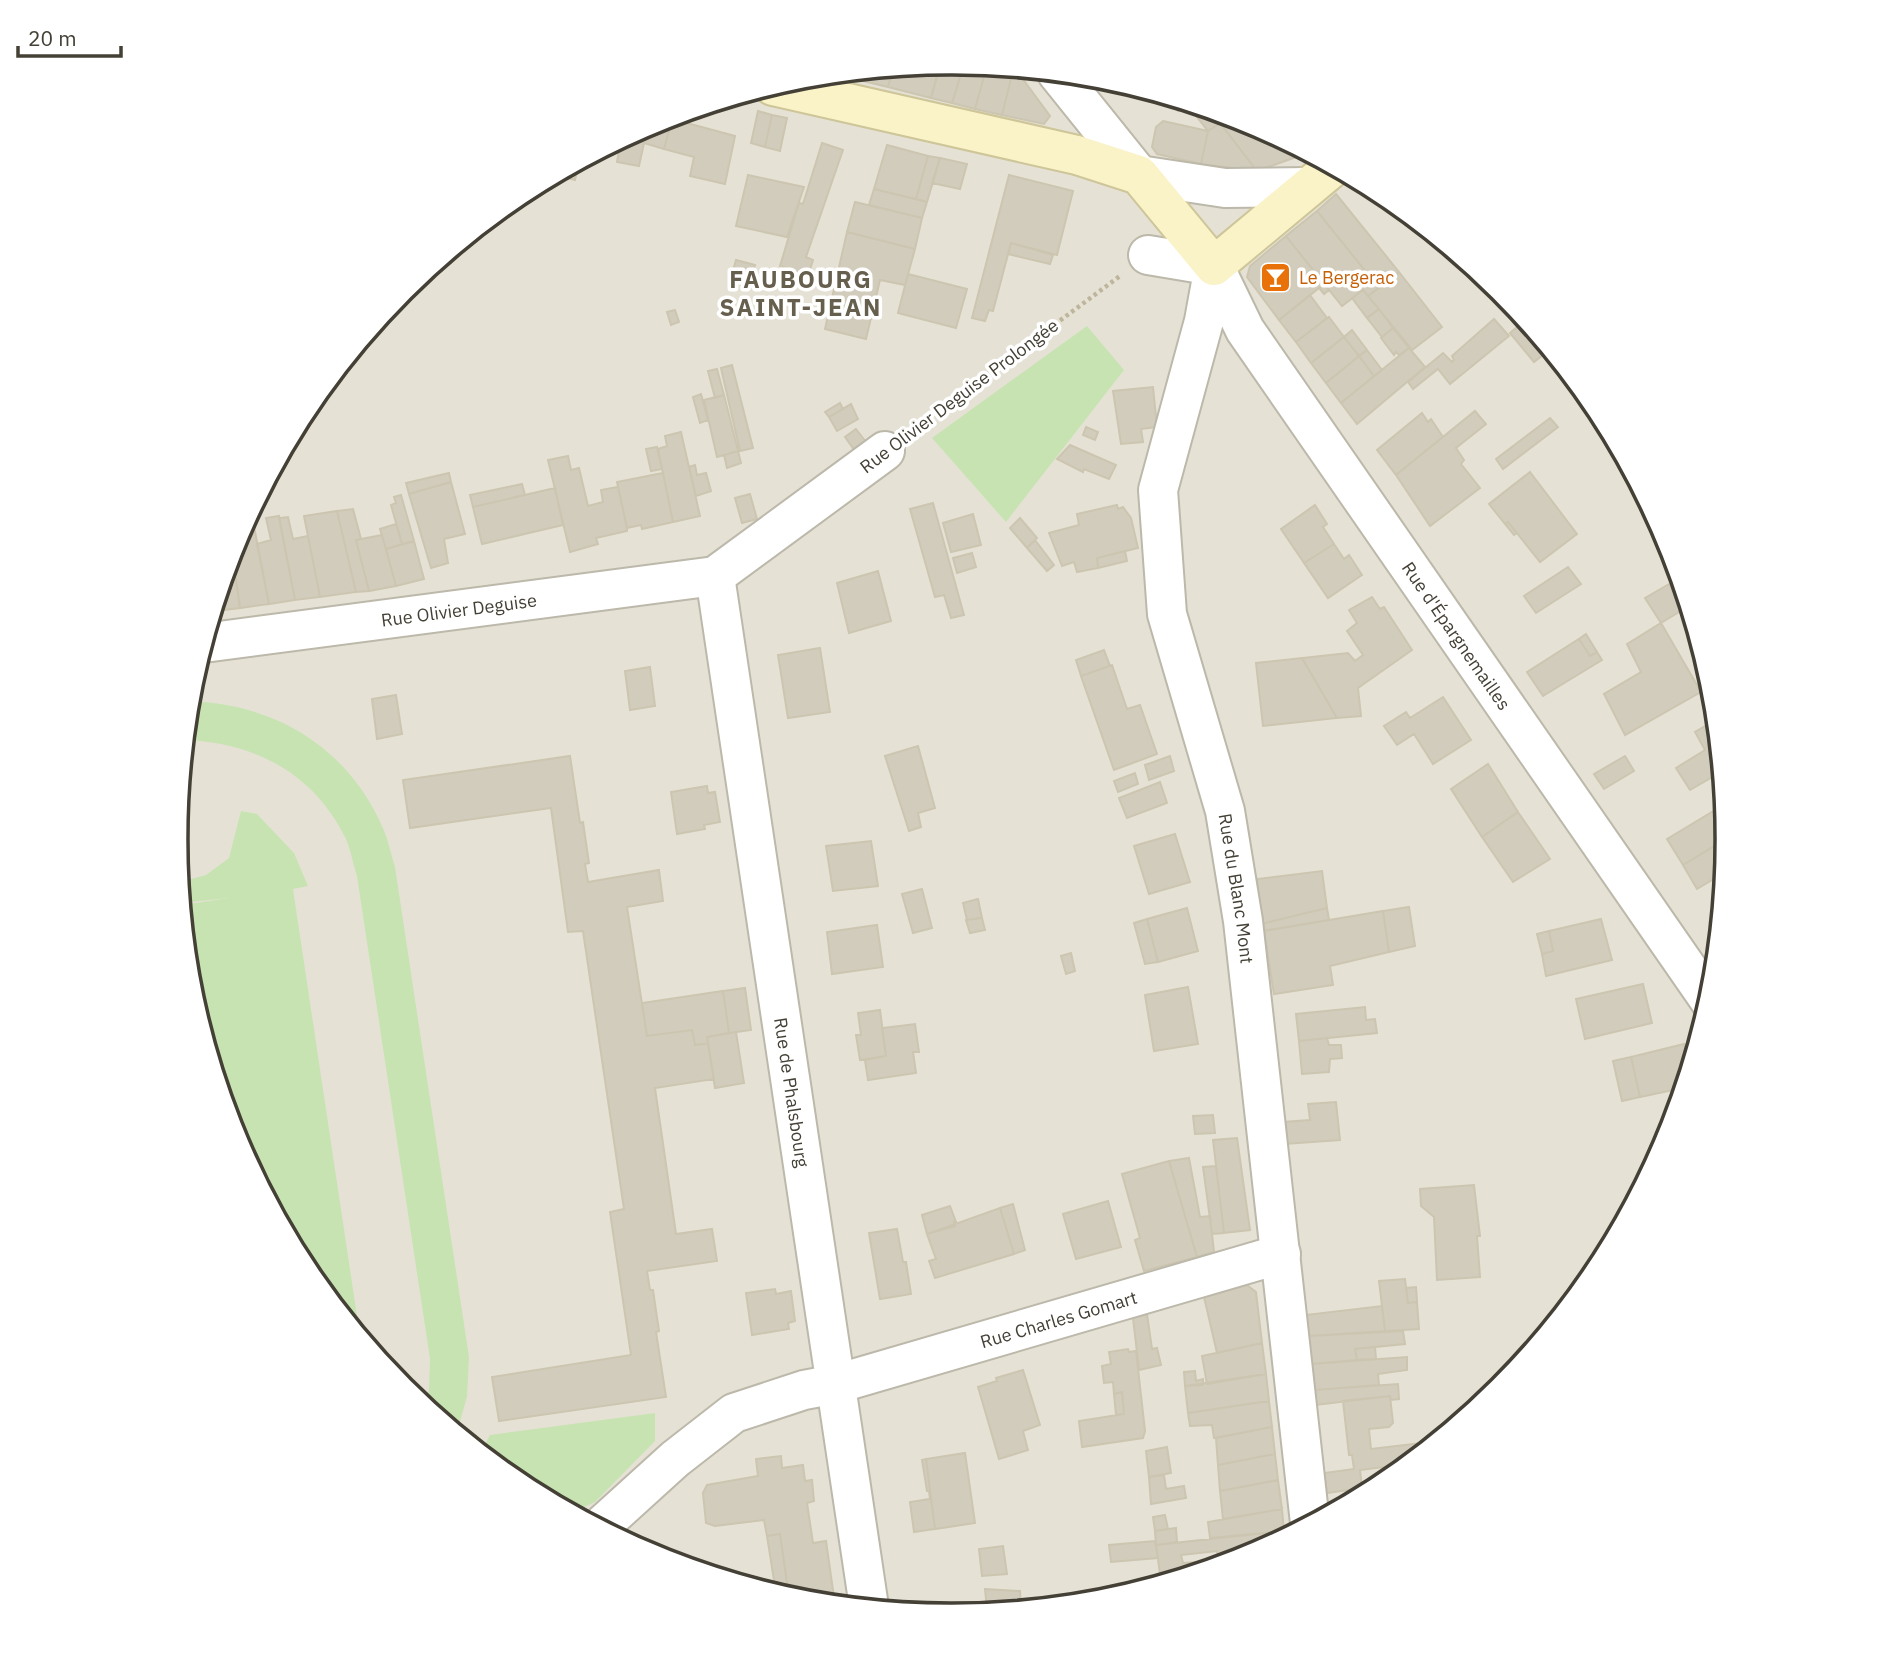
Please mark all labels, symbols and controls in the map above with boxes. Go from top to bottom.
scale bar [18,14,121,58]
text: 20 m [28,24,77,52]
bar icon: Le Bergerac [1259,260,1293,294]
district label: FAUBOURG SAINT-JEAN [720,263,882,323]
place label: Le Bergerac [1299,266,1394,289]
street label: Rue Olivier Deguise Prolongée [855,314,1063,478]
street label: Rue d'Épargnemailles [1397,557,1516,714]
street label: Rue Olivier Deguise [379,588,538,631]
street label: Rue du Blanc Mont [1214,811,1259,965]
street label: Rue de Phalsbourg [770,1016,815,1169]
street label: Rue Charles Gomart [977,1285,1140,1353]

